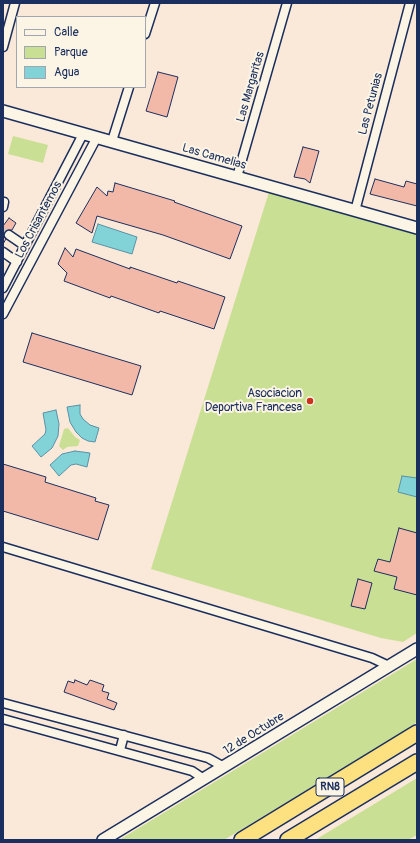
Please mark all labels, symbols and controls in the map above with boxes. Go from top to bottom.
legend [16,16,146,88]
text: Calle [54,25,79,40]
text: Parque [54,45,88,60]
street label: Las Margaritas [234,50,268,124]
text: Agua [54,65,79,80]
street label: Las Petunias [356,71,386,137]
street label: Las Camelias [180,141,248,173]
street label: Los Crisantemos [13,179,65,261]
place label: Asociacion Deportiva Francesa [205,387,302,415]
marker: Asociacion Deportiva Francesa [305,396,315,406]
street label: 12 de Octubre [221,710,287,758]
road number: RN8 [316,778,344,796]

